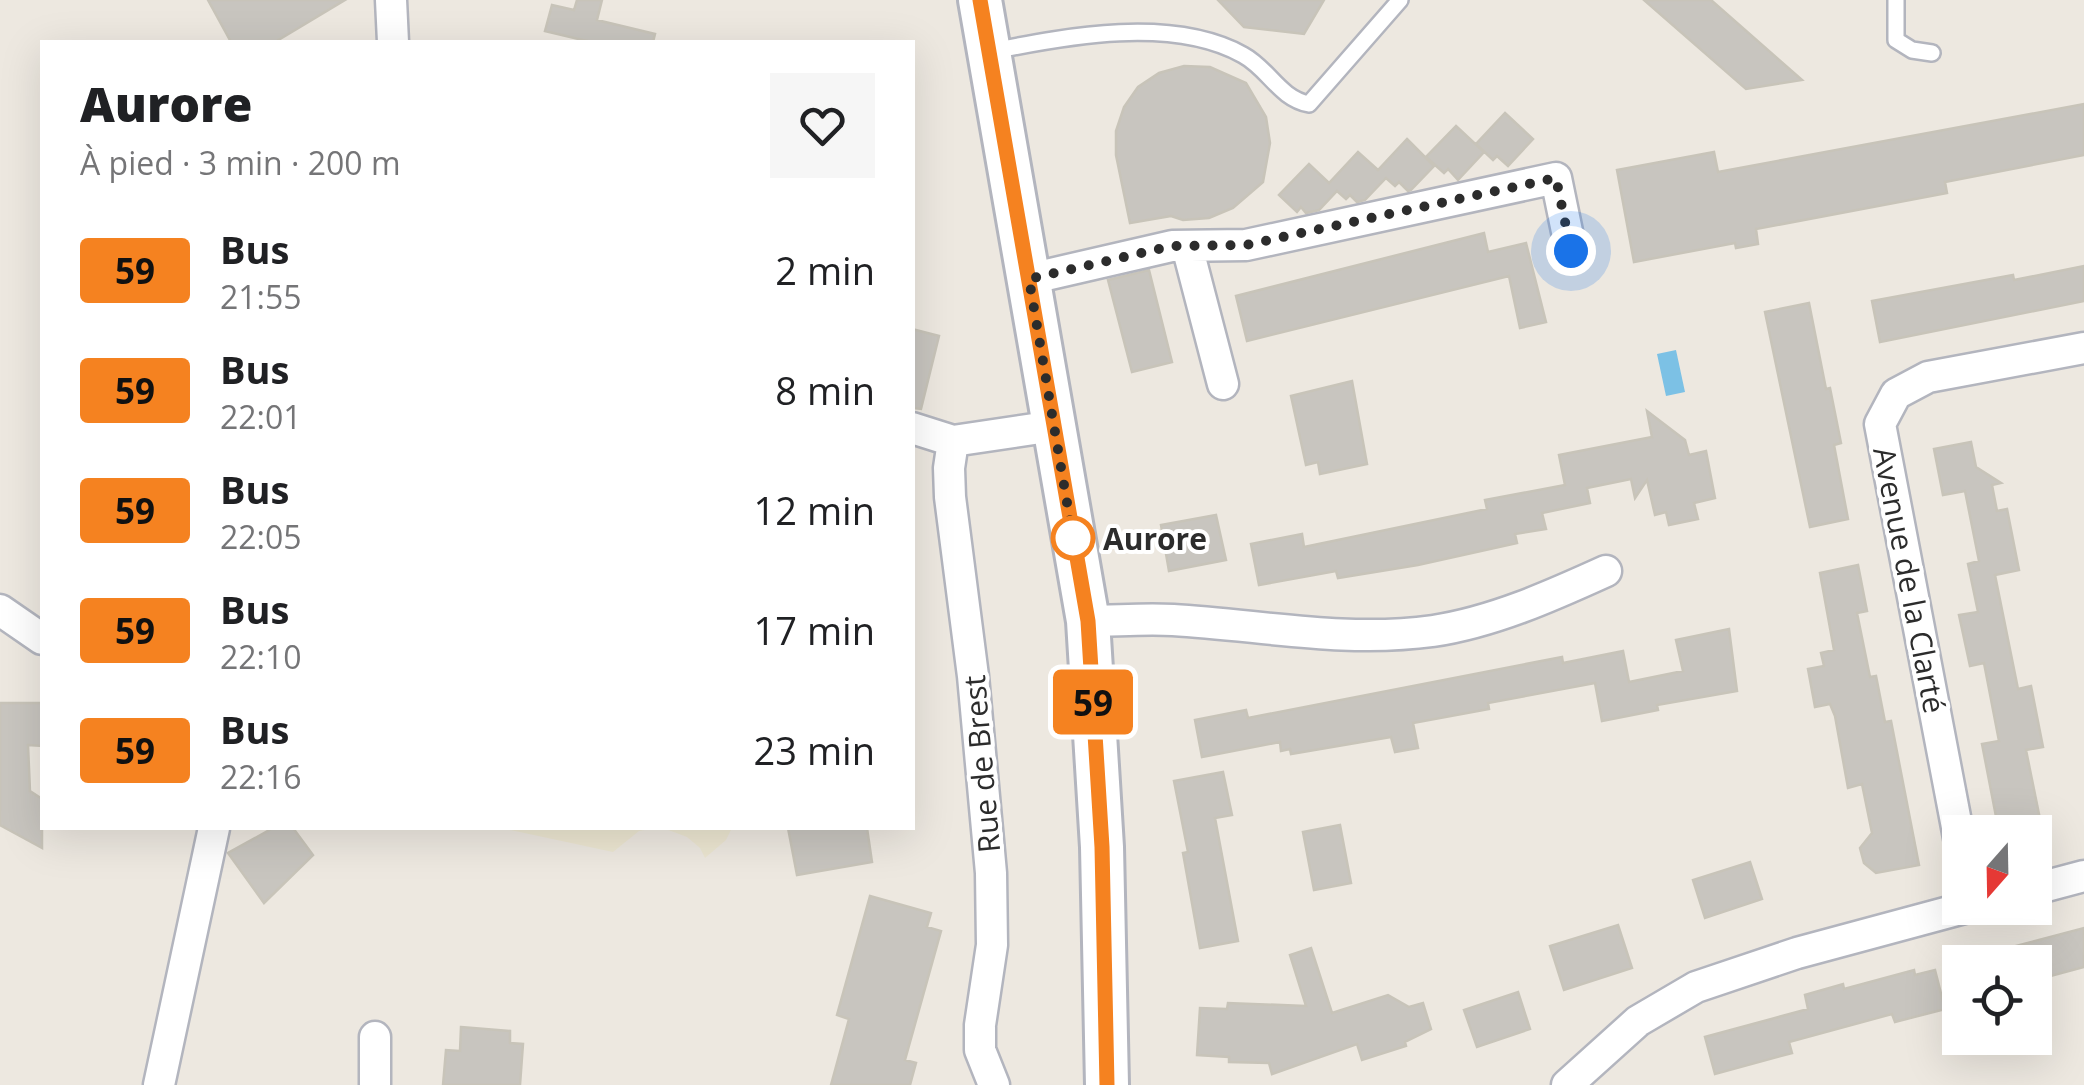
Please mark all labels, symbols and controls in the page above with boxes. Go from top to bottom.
text: Aurore [80,71,252,136]
button: heart [770,73,875,178]
text: À pied · 3 min · 200 m [80,141,401,184]
text: Bus [220,223,289,275]
your location [1546,226,1596,276]
text: 2 min [775,244,875,296]
text: 59 [115,247,155,294]
text: 21:55 [220,275,302,318]
text: Bus [220,343,289,395]
text: 8 min [775,364,875,416]
text: 59 [115,367,155,414]
text: 22:01 [220,395,302,438]
street label: Avenue de la Clarté [1864,443,1956,717]
text: Bus [220,463,289,515]
text: 12 min [754,484,875,536]
text: 59 [115,487,155,534]
text: 22:05 [220,515,302,558]
marker: Aurore [1052,517,1094,559]
place label: Aurore [1103,518,1207,559]
text: Bus [220,583,289,635]
text: 17 min [754,604,875,656]
text: 59 [115,607,155,654]
text: 22:10 [220,635,302,678]
line badge: 59 [1048,670,1138,734]
street label: Rue de Brest [953,674,1009,854]
text: 59 [1073,679,1113,726]
text: Bus [220,703,289,755]
text: 23 min [754,724,875,776]
text: 59 [115,727,155,774]
text: 22:16 [220,755,302,798]
north arrow [1942,815,2052,925]
map controls [1942,815,2052,1055]
button: locate [1942,945,2052,1055]

